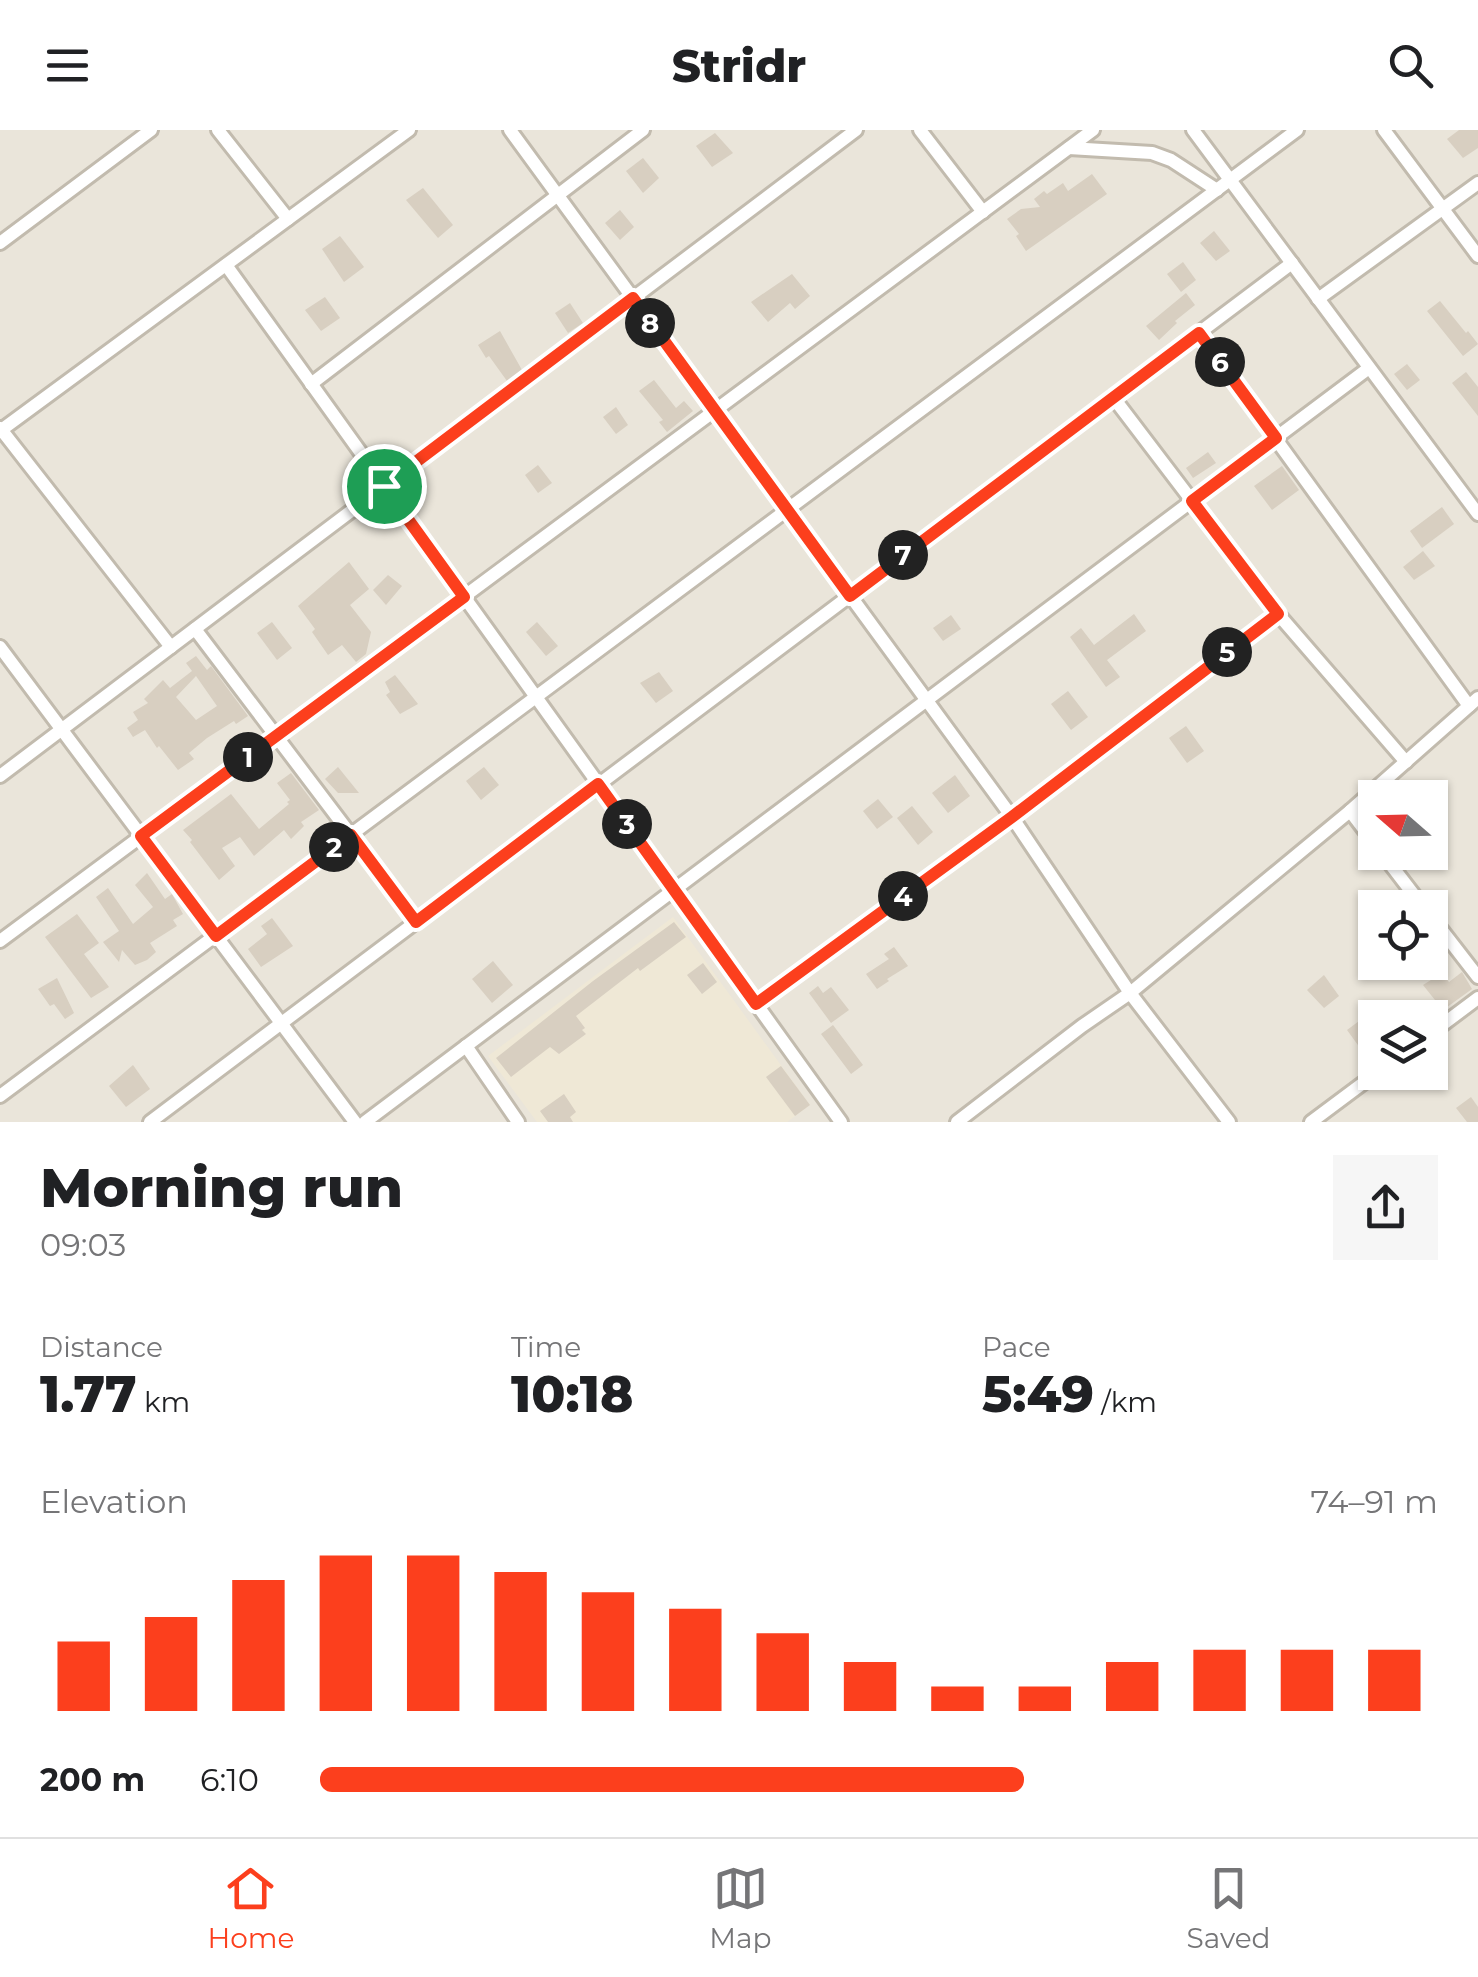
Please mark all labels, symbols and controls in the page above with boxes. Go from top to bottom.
icon: menu [40,38,95,93]
text: Stridr [672,38,806,93]
icon: search [1383,38,1438,93]
pin: 8 [625,298,675,348]
text: 8 [641,306,659,340]
pin: 6 [1195,337,1245,387]
text: 6 [1211,345,1229,379]
pin [342,444,427,529]
icon: arrive [357,459,412,514]
pin: 7 [878,530,928,580]
text: 7 [894,538,912,572]
pin: 5 [1202,627,1252,677]
text: 5 [1219,635,1235,669]
pin: 1 [223,732,273,782]
text: 1 [243,740,253,774]
north arrow [1358,780,1448,870]
map controls [1358,780,1448,1090]
pin: 3 [602,799,652,849]
text: 3 [619,807,635,841]
pin: 2 [309,822,359,872]
text: 2 [326,830,342,864]
pin: 4 [878,871,928,921]
text: 4 [893,879,913,913]
button: locate [1358,890,1448,980]
button: layers [1358,1000,1448,1090]
text: Morning run [40,1154,403,1221]
button: share [1333,1155,1438,1260]
text: 09:03 [40,1225,126,1264]
text: Distance [40,1330,163,1364]
text: Time [511,1330,581,1364]
text: Pace [982,1330,1051,1364]
text: 1.77 [40,1364,137,1425]
text: 10:18 [511,1364,633,1425]
text: 5:49 [982,1364,1094,1425]
text: km [137,1385,190,1419]
text: /km [1094,1385,1157,1419]
text: Elevation [40,1482,188,1521]
text: 74–91 m [1310,1482,1438,1521]
text: 200 m [40,1760,145,1799]
text: 6:10 [200,1760,259,1799]
tab: Home [207,1861,294,1955]
tab: Map [709,1861,772,1955]
tab: Saved [1186,1861,1271,1955]

